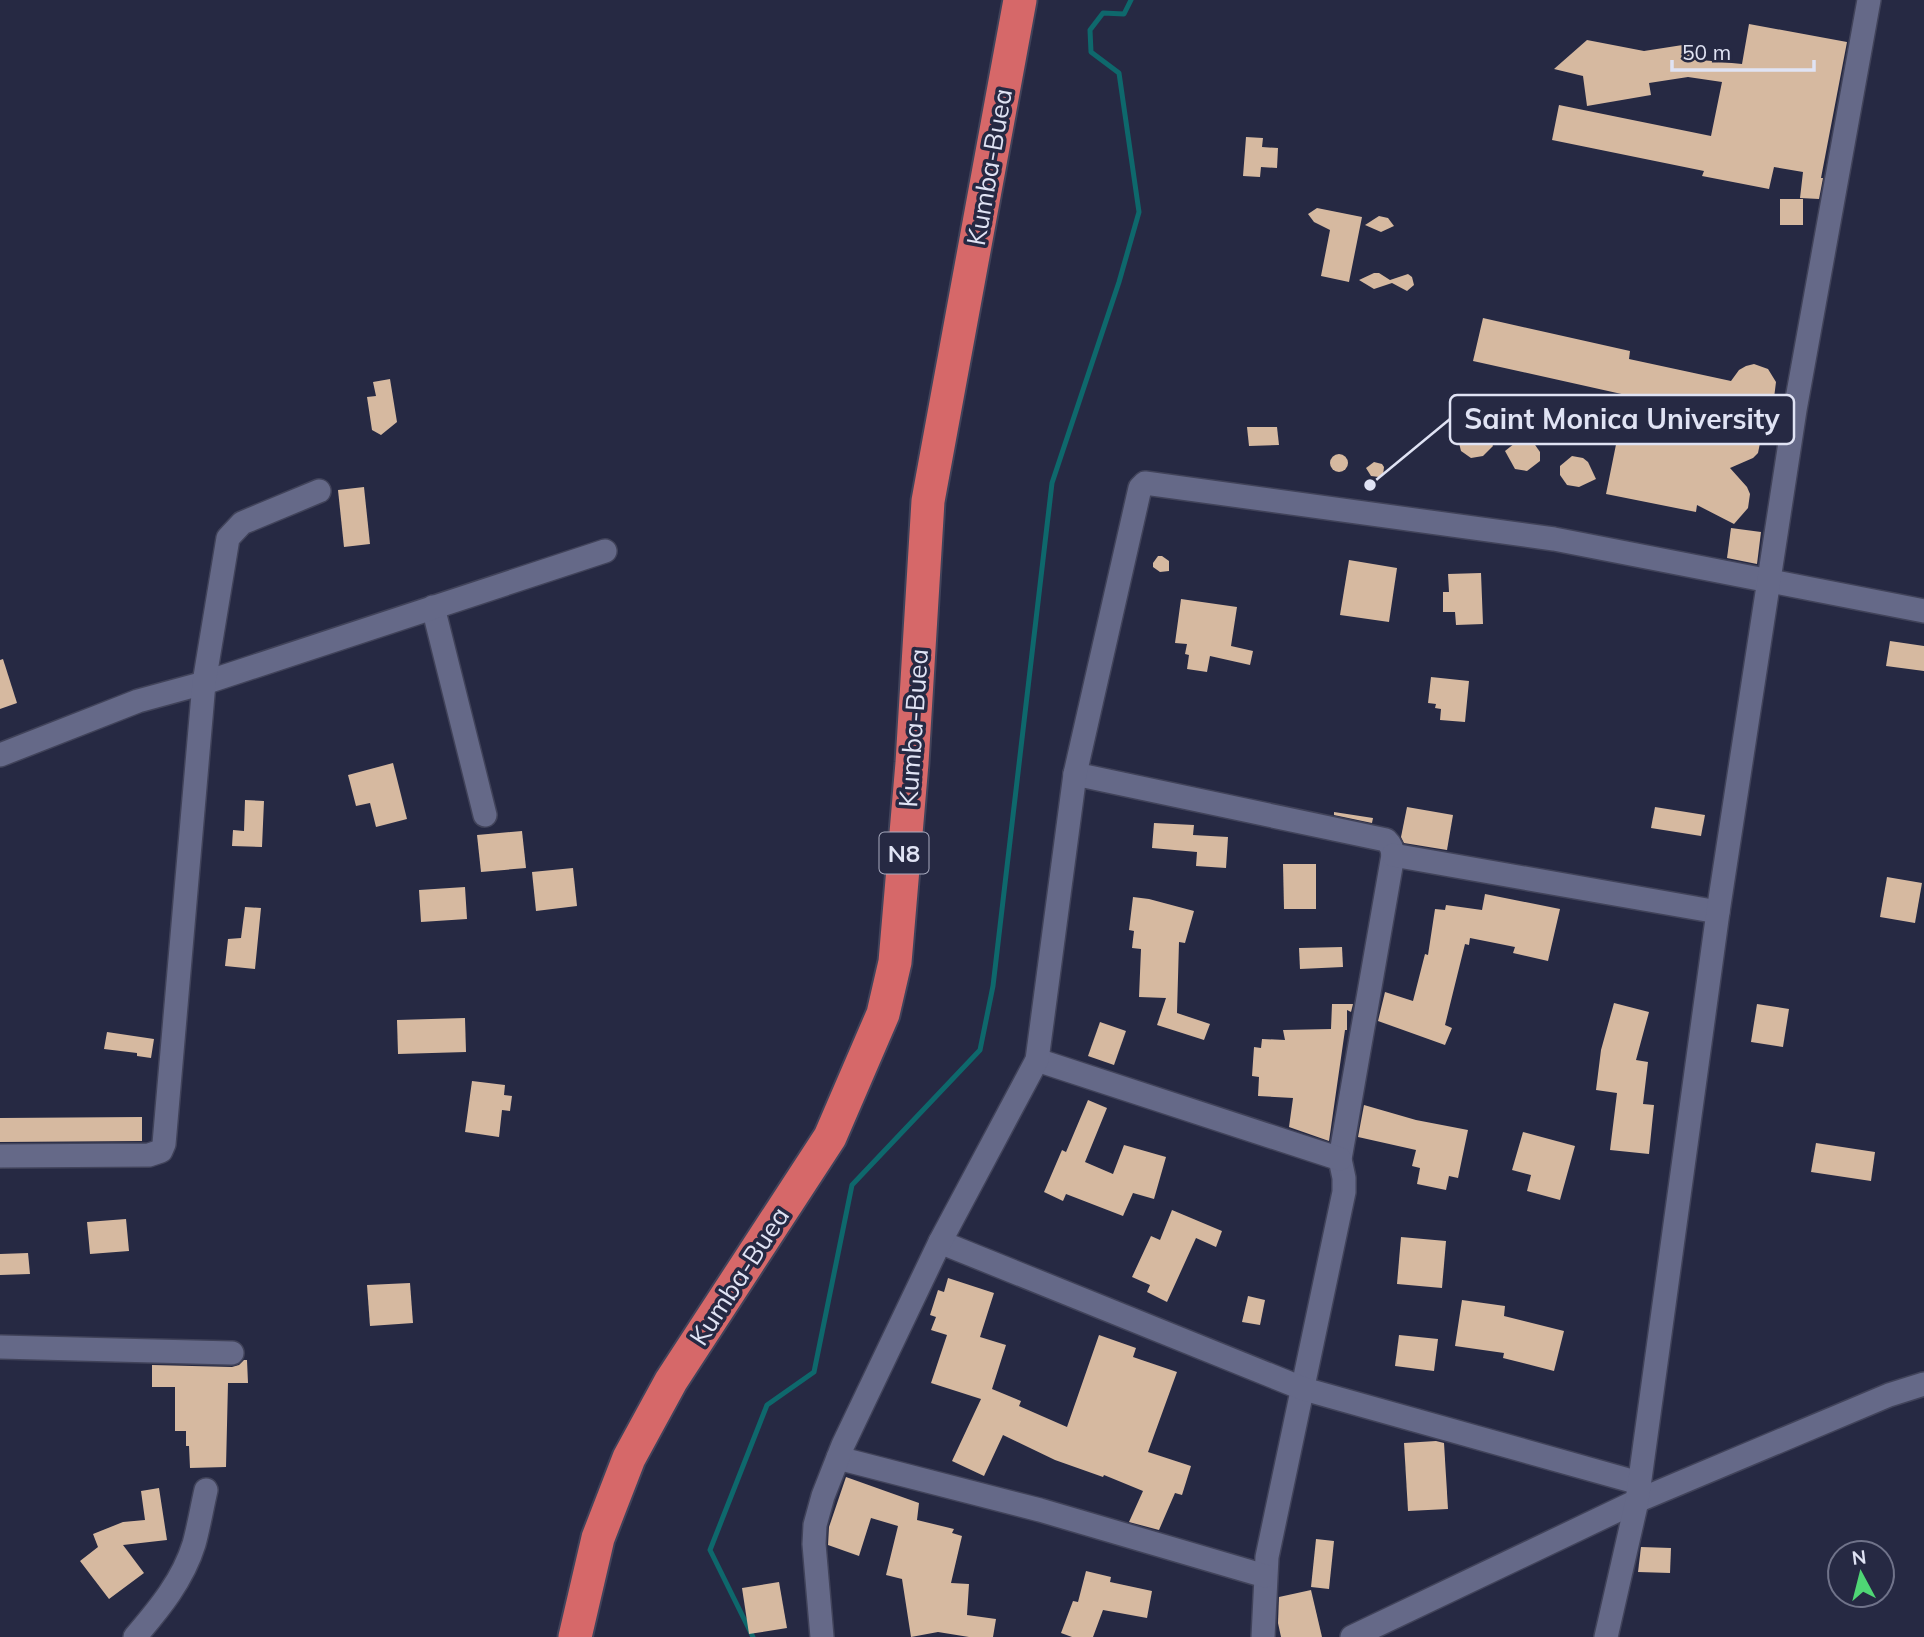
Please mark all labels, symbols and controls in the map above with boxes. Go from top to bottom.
scale bar [1672,28,1814,72]
text: 50 m [1682,39,1731,65]
street label: Kumba-Buea [959,86,1019,248]
callout: Saint Monica University [1450,395,1794,444]
text: Saint Monica University [1464,401,1781,436]
street label: Kumba-Buea [891,648,935,808]
road number: N8 [880,832,928,874]
street label: Kumba-Buea [682,1200,796,1352]
north arrow [1826,1539,1896,1609]
text: N [1850,1544,1868,1570]

